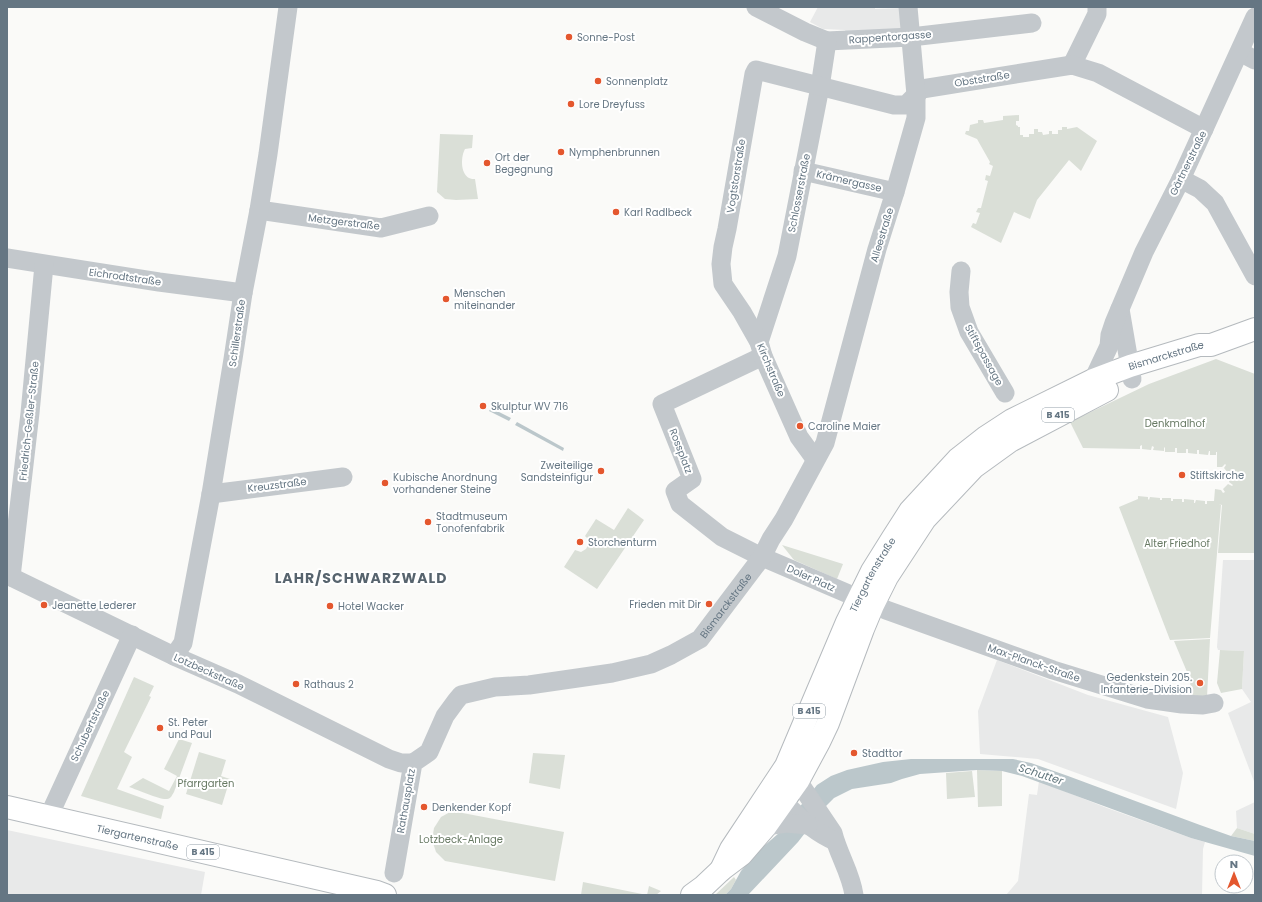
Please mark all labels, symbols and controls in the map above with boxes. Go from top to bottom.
street label: Rappentorgasse [848,27,932,47]
place label: Sonne-Post [577,30,635,45]
marker: Sonne-Post [564,32,574,42]
street label: Obststraße [953,67,1011,91]
place label: Sonnenplatz [606,74,668,89]
marker: Sonnenplatz [593,76,603,86]
place label: Lore Dreyfuss [579,97,645,112]
marker: Lore Dreyfuss [566,99,576,109]
street label: Gärtnerstraße [1166,128,1210,198]
street label: Vogtstorstraße [723,138,749,214]
place label: Nymphenbrunnen [569,145,660,160]
marker: Nymphenbrunnen [556,147,566,157]
place label: Ort der Begegnung [495,150,553,177]
street label: Schlosserstraße [784,152,814,234]
marker: Ort der Begegnung [482,158,492,168]
street label: Krämergasse [815,166,883,196]
place label: Karl Radlbeck [624,205,693,220]
street label: Alleestraße [867,206,897,264]
marker: Karl Radlbeck [611,207,621,217]
street label: Metzgerstraße [307,210,381,234]
street label: Eichrodtstraße [88,264,162,290]
place label: Menschen miteinander [454,286,516,313]
marker: Menschen miteinander [441,294,451,304]
street label: Schillerstraße [225,298,249,368]
street label: Stiftspassage [961,322,1007,388]
street label: Bismarckstraße [1126,338,1204,374]
street label: Kirchstraße [753,341,789,399]
street label: Friedrich-Geßler-Straße [15,361,43,481]
place label: Skulptur WV 716 [491,399,568,414]
marker: Skulptur WV 716 [478,401,488,411]
road number: B 415 [1042,408,1074,422]
park label: Denkmalhof [1145,416,1205,431]
place label: Caroline Maier [808,419,881,434]
marker: Caroline Maier [795,421,805,431]
street label: Rossplatz [666,426,697,476]
place label: Zweiteilige Sandsteinfigur [521,458,593,485]
marker: Zweiteilige Sandsteinfigur [596,466,606,476]
place label: Stiftskirche [1190,468,1244,483]
place label: Kubische Anordnung vorhandener Steine [393,470,497,497]
marker: Stiftskirche [1177,470,1187,480]
street label: Kreuzstraße [247,474,307,496]
marker: Kubische Anordnung vorhandener Steine [380,478,390,488]
place label: Stadtmuseum Tonofenfabrik [436,509,508,536]
marker: Stadtmuseum Tonofenfabrik [423,517,433,527]
street label: Tiergartenstraße [846,534,899,615]
place label: Storchenturm [588,535,657,550]
park label: Alter Friedhof [1144,536,1210,551]
marker: Storchenturm [575,537,585,547]
street label: Doler Platz [784,561,838,596]
district label: LAHR/SCHWARZWALD [275,568,447,588]
street label: Bismarckstraße [696,570,755,641]
place label: Frieden mit Dir [629,597,701,612]
place label: Jeanette Lederer [52,598,136,613]
place label: Hotel Wacker [338,599,404,614]
marker: Frieden mit Dir [704,599,714,609]
marker: Jeanette Lederer [39,600,49,610]
marker: Hotel Wacker [325,601,335,611]
street label: Max-Planck-Straße [986,640,1082,686]
street label: Lotzbeckstraße [171,650,247,694]
place label: Gedenkstein 205. Infanterie-Division [1101,670,1192,697]
place label: Rathaus 2 [304,677,354,692]
marker: Gedenkstein 205. Infanterie-Division [1195,678,1205,688]
marker: Rathaus 2 [291,679,301,689]
street label: Schubertstraße [67,688,113,764]
road number: B 415 [793,704,825,718]
place label: St. Peter und Paul [168,715,212,742]
marker: St. Peter und Paul [155,723,165,733]
place label: Stadttor [862,746,903,761]
marker: Stadttor [849,748,859,758]
water label: Schutter [1017,759,1066,789]
street label: Rathausplatz [393,767,419,835]
park label: Pfarrgarten [178,776,234,791]
place label: Denkender Kopf [432,800,511,815]
marker: Denkender Kopf [419,802,429,812]
street label: Tiergartenstraße [95,820,180,854]
park label: Lotzbeck-Anlage [419,832,503,847]
road number: B 415 [187,845,219,859]
north arrow [1214,854,1254,894]
text: N [1230,856,1238,872]

